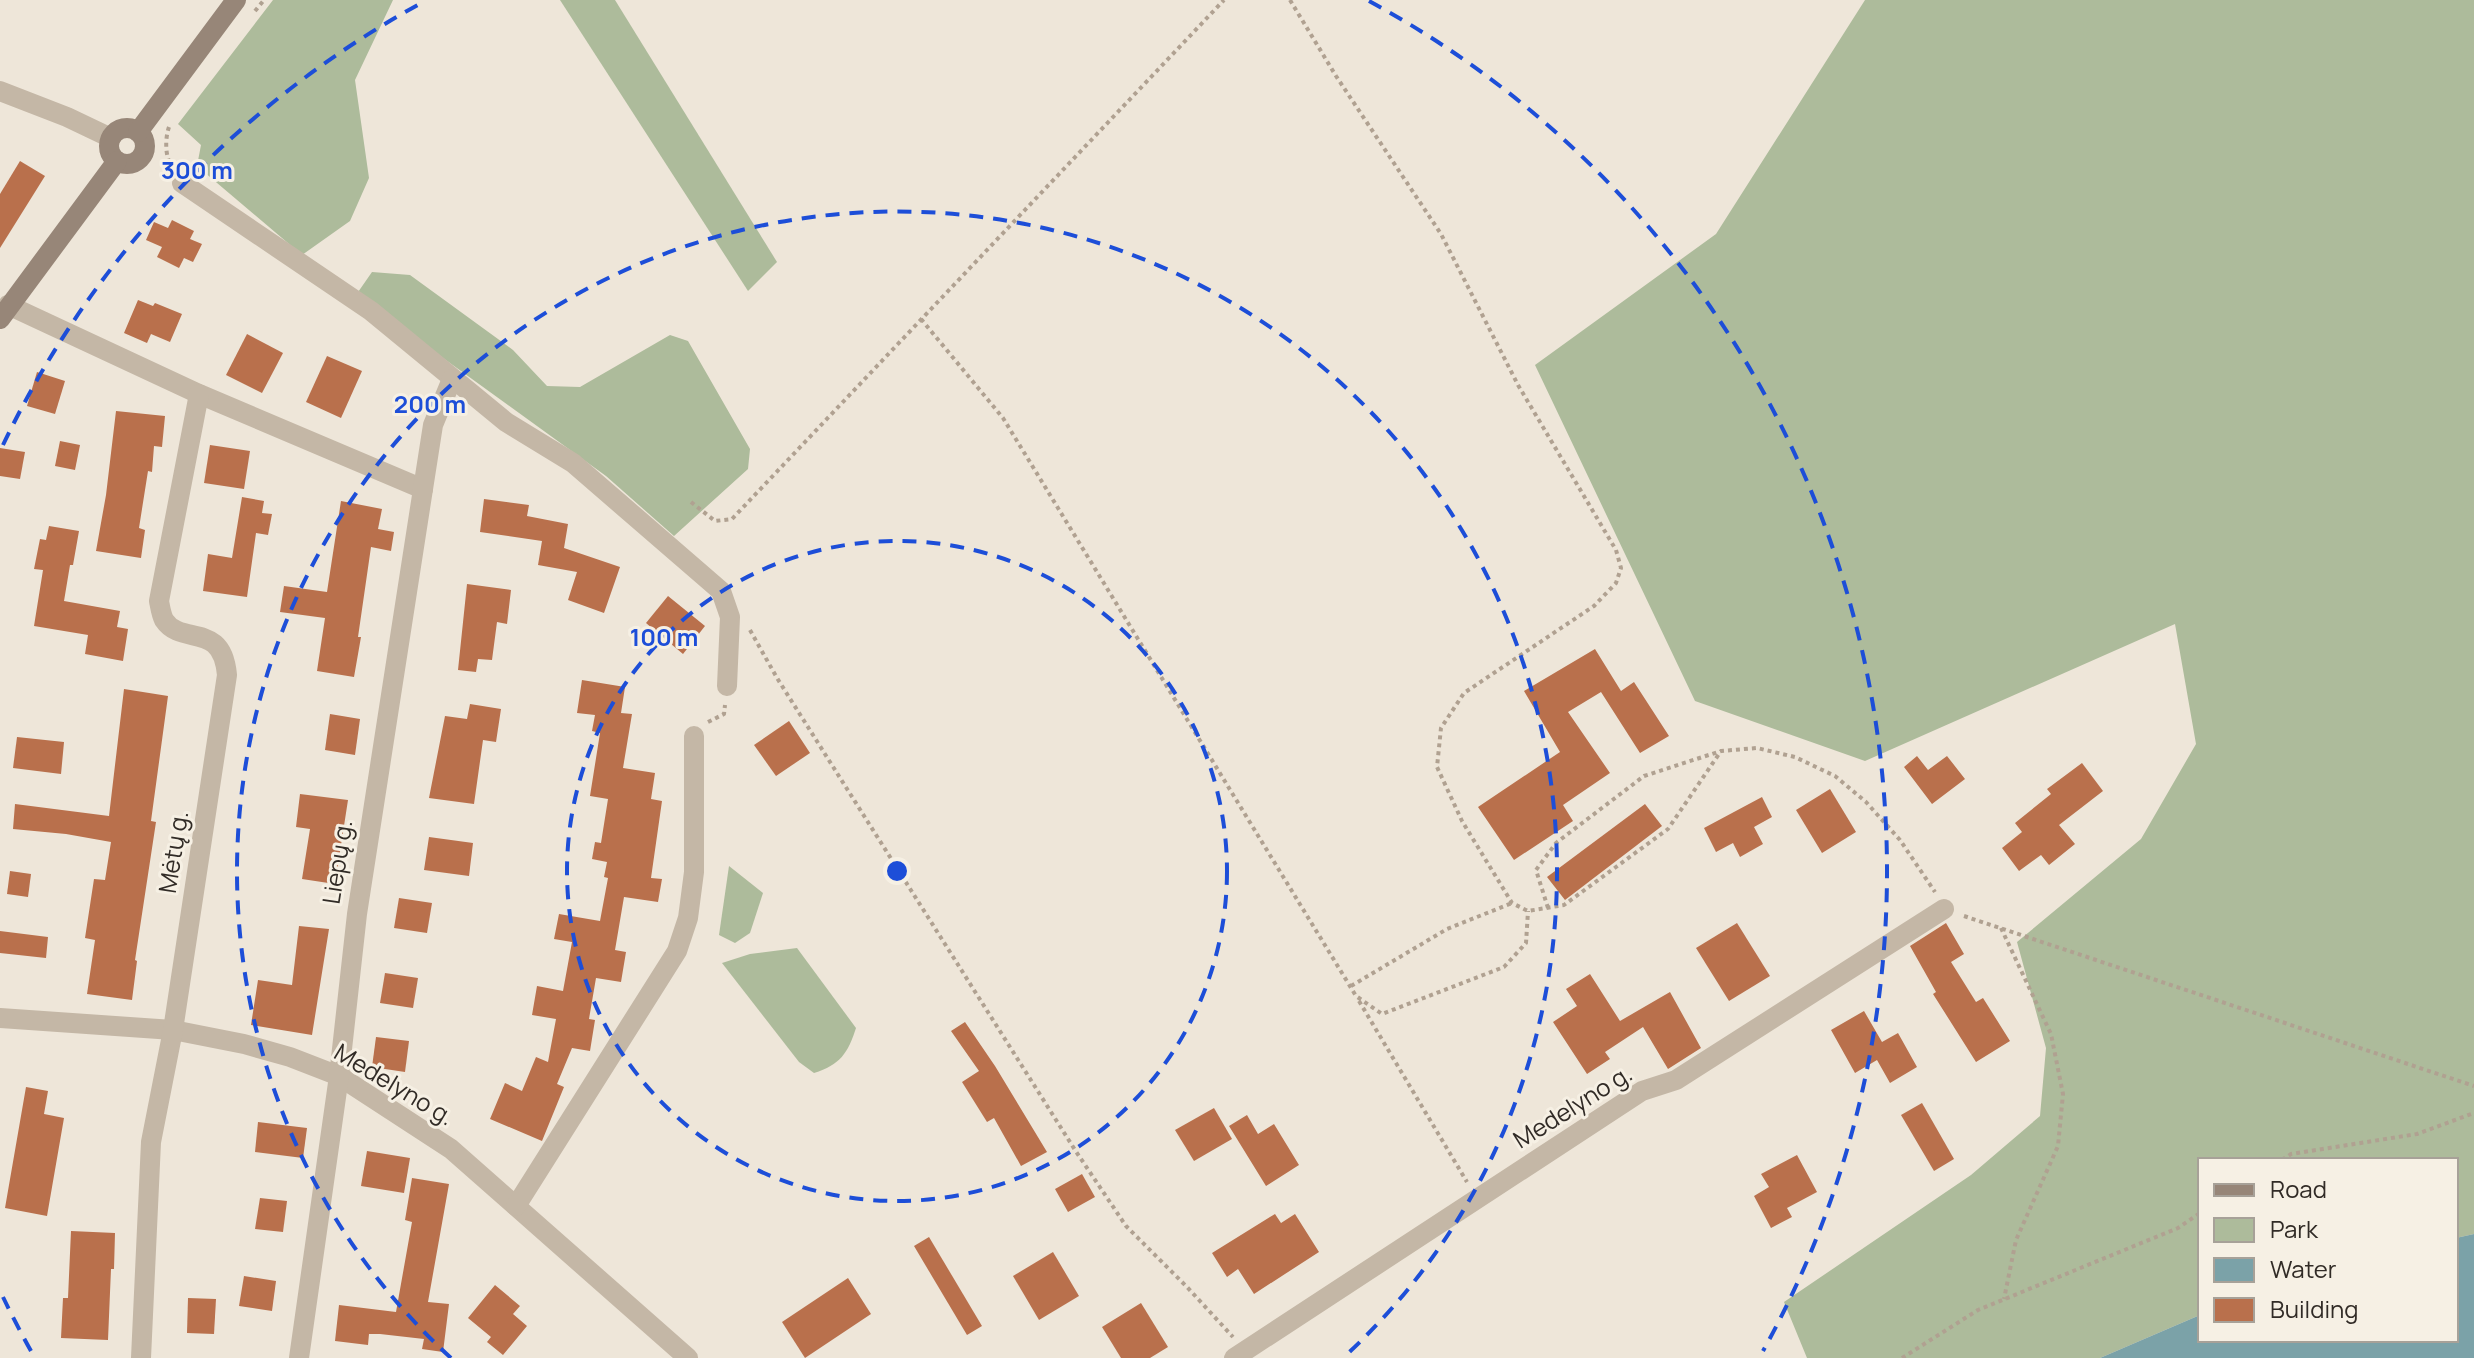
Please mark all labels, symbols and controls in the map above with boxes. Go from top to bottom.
text: 300 m [161,153,233,186]
text: 200 m [394,387,466,420]
text: 100 m [630,620,698,653]
street label: Mėtų g. [150,808,195,895]
street label: Liepų g. [314,817,359,906]
centre of rings [883,857,911,885]
street label: Medelyno g. [329,1035,461,1132]
street label: Medelyno g. [1507,1056,1638,1155]
legend [2198,1158,2458,1342]
text: Road [2270,1172,2327,1205]
text: Park [2270,1212,2319,1245]
text: Water [2270,1252,2337,1285]
text: Building [2270,1292,2358,1325]

